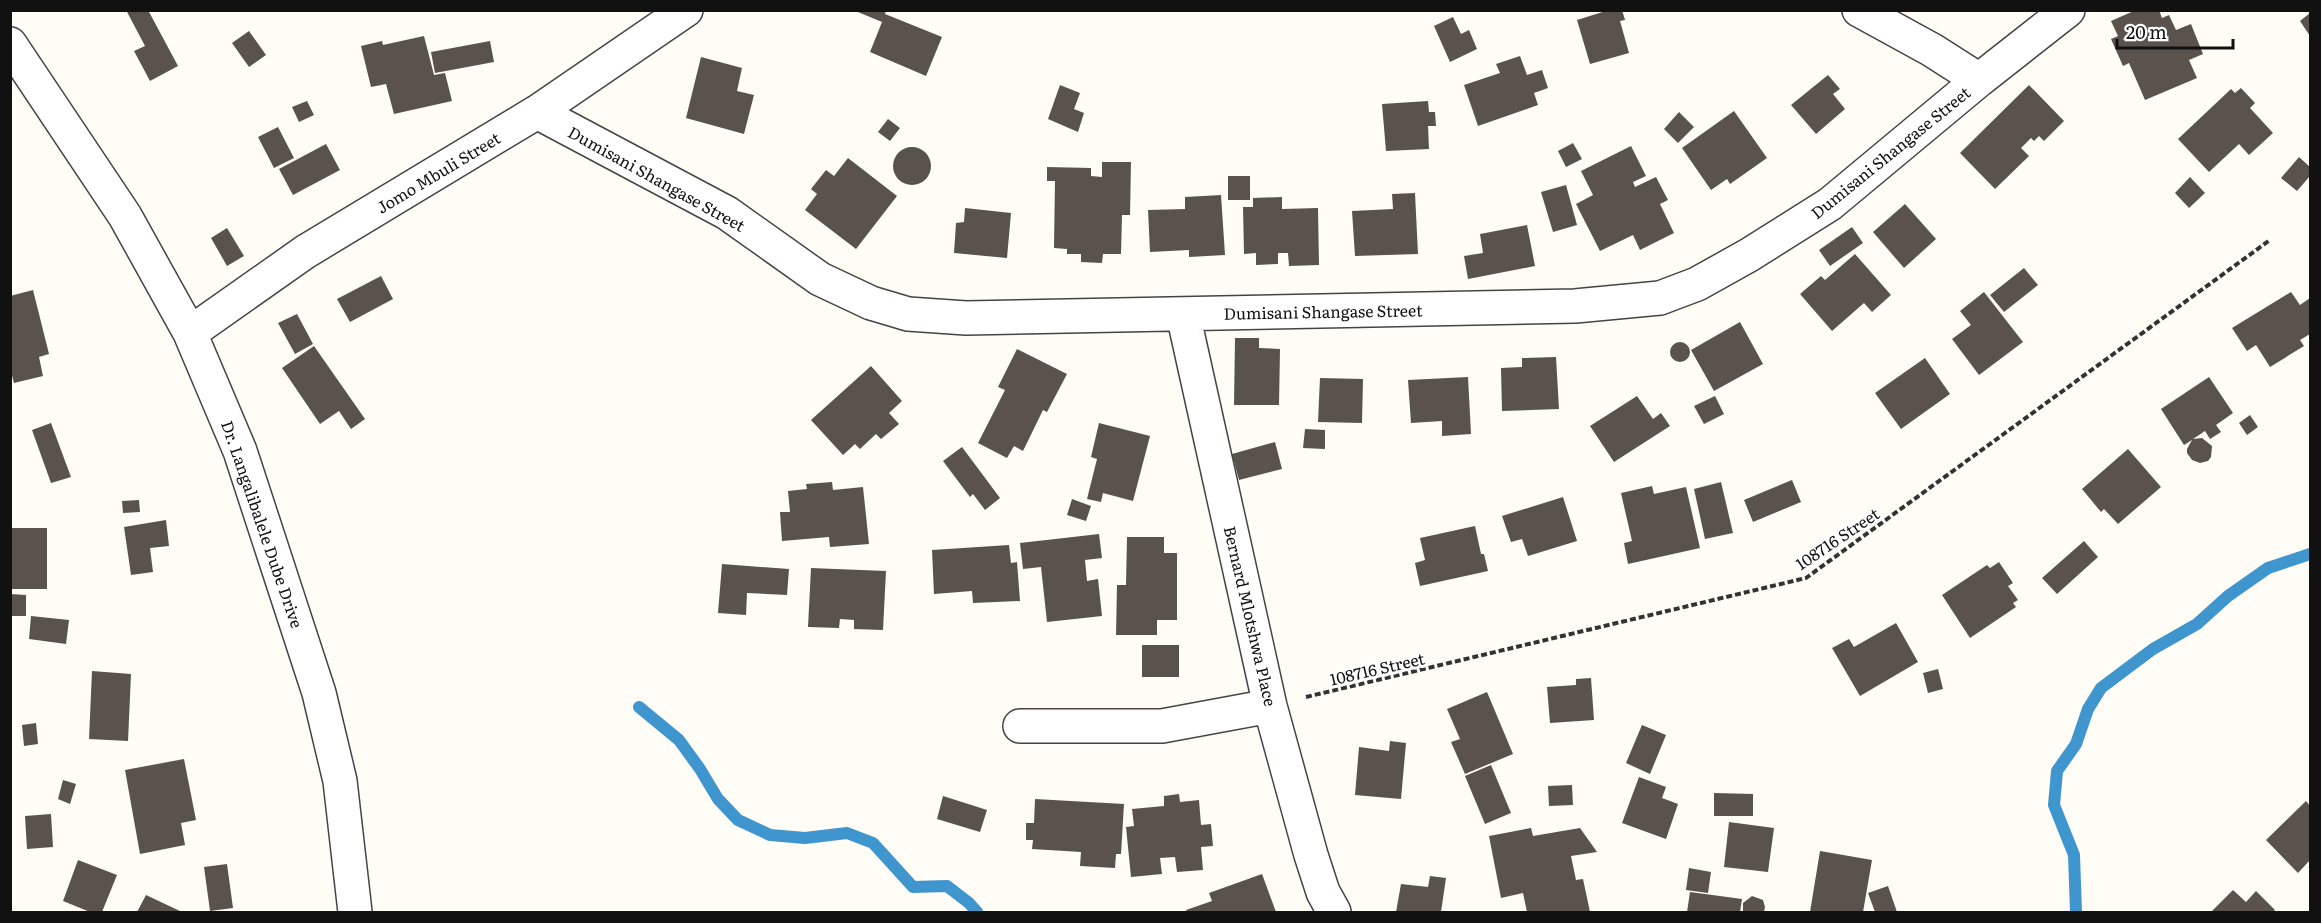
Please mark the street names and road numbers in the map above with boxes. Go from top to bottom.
street label: Dumisani Shangase Street [1805,80,1975,224]
street label: Dumisani Shangase Street [564,119,750,237]
street label: Jomo Mbuli Street [372,125,505,219]
street label: Dumisani Shangase Street [1223,297,1423,325]
street label: Dr. Langalibalele Dube Drive [216,417,310,631]
street label: 108716 Street [1790,501,1884,575]
street label: Bernard Mlotshwa Place [1219,524,1283,708]
street label: 108716 Street [1327,645,1427,691]

